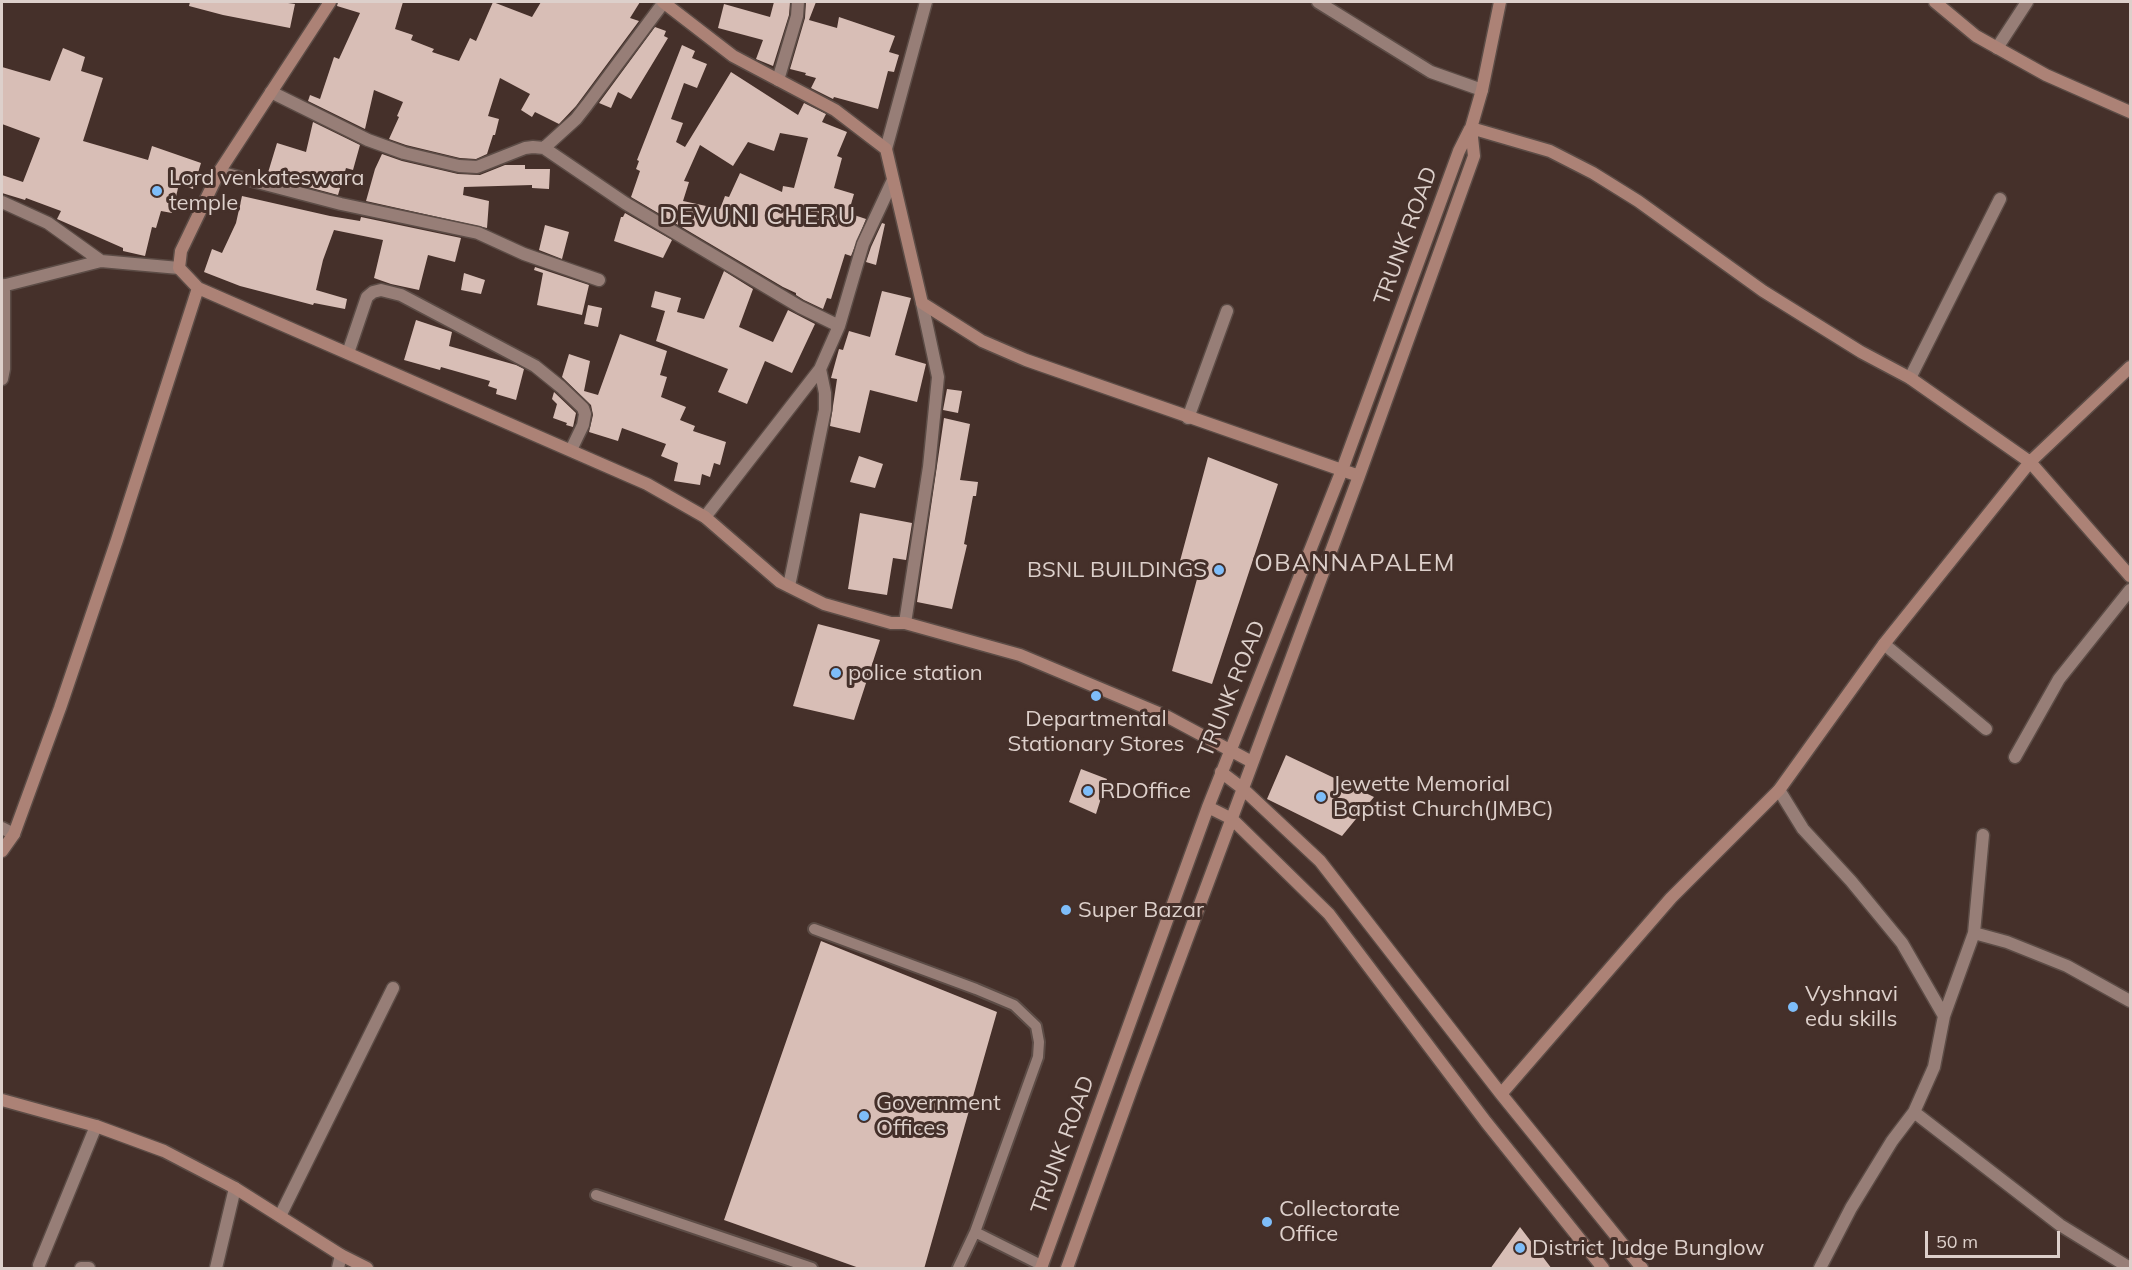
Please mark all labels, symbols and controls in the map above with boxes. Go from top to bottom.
street label: TRUNK ROAD [1369,163,1443,309]
place label: Lord venkateswara temple [169,165,364,216]
marker: Lord venkateswara temple [150,184,164,198]
district label: DEVUNI CHERU [659,203,857,231]
district label: OBANNAPALEM [1254,550,1456,578]
place label: BSNL BUILDINGS [1027,557,1207,583]
marker: BSNL BUILDINGS [1212,563,1226,577]
street label: TRUNK ROAD [1193,617,1271,761]
place label: police station [848,660,983,686]
marker: police station [829,666,843,680]
marker: Departmental Stationary Stores [1089,689,1103,703]
place label: Departmental Stationary Stores [1008,706,1184,758]
place label: Jewette Memorial Baptist Church(JMBC) [1333,771,1554,822]
place label: RDOffice [1100,778,1191,804]
marker: RDOffice [1081,784,1095,798]
marker: Jewette Memorial Baptist Church(JMBC) [1314,790,1328,804]
place label: Super Bazar [1078,897,1204,923]
marker: Super Bazar [1059,903,1073,917]
place label: Vyshnavi edu skills [1805,981,1898,1032]
marker: Vyshnavi edu skills [1786,1000,1800,1014]
street label: TRUNK ROAD [1026,1072,1100,1218]
place label: Government Offices [876,1090,1001,1142]
marker: Government Offices [857,1109,871,1123]
place label: Collectorate Office [1279,1196,1400,1248]
marker: Collectorate Office [1260,1215,1274,1229]
scale bar [1928,1219,2063,1257]
text: 50 m [1936,1230,1978,1253]
place label: District Judge Bunglow [1532,1235,1764,1261]
marker: District Judge Bunglow [1513,1241,1527,1255]

